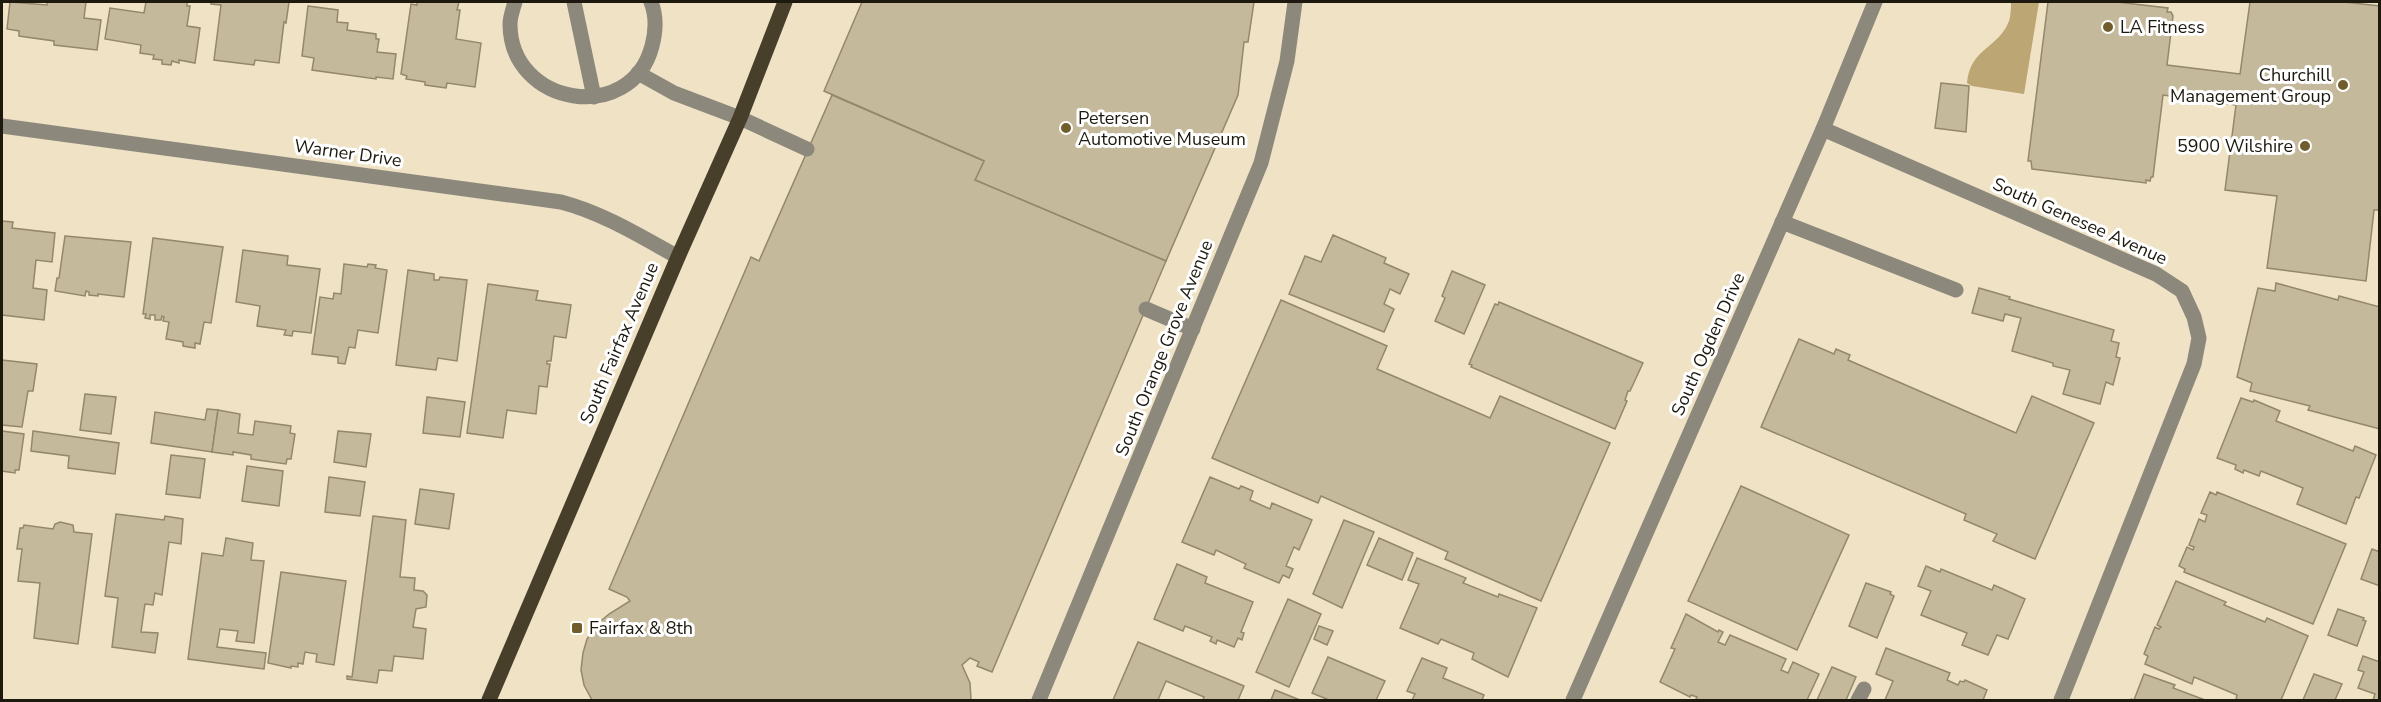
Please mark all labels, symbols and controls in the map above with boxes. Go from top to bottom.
place label: LA Fitness [2120,15,2205,39]
marker: LA Fitness [2101,20,2115,34]
place label: Churchill Management Group [2170,63,2332,108]
marker: Churchill Management Group [2336,78,2350,92]
place label: Petersen Automotive Museum [1078,106,1246,151]
marker: Petersen Automotive Museum [1059,121,1073,135]
street label: Warner Drive [293,134,403,172]
place label: 5900 Wilshire [2177,134,2293,158]
marker: 5900 Wilshire [2298,139,2312,153]
street label: South Genesee Avenue [1989,172,2171,270]
street label: South Orange Grove Avenue [1110,236,1218,460]
street label: South Fairfax Avenue [574,259,664,427]
street label: South Ogden Drive [1666,269,1750,419]
place label: Fairfax & 8th [589,616,693,640]
marker: Fairfax & 8th [570,621,584,635]

